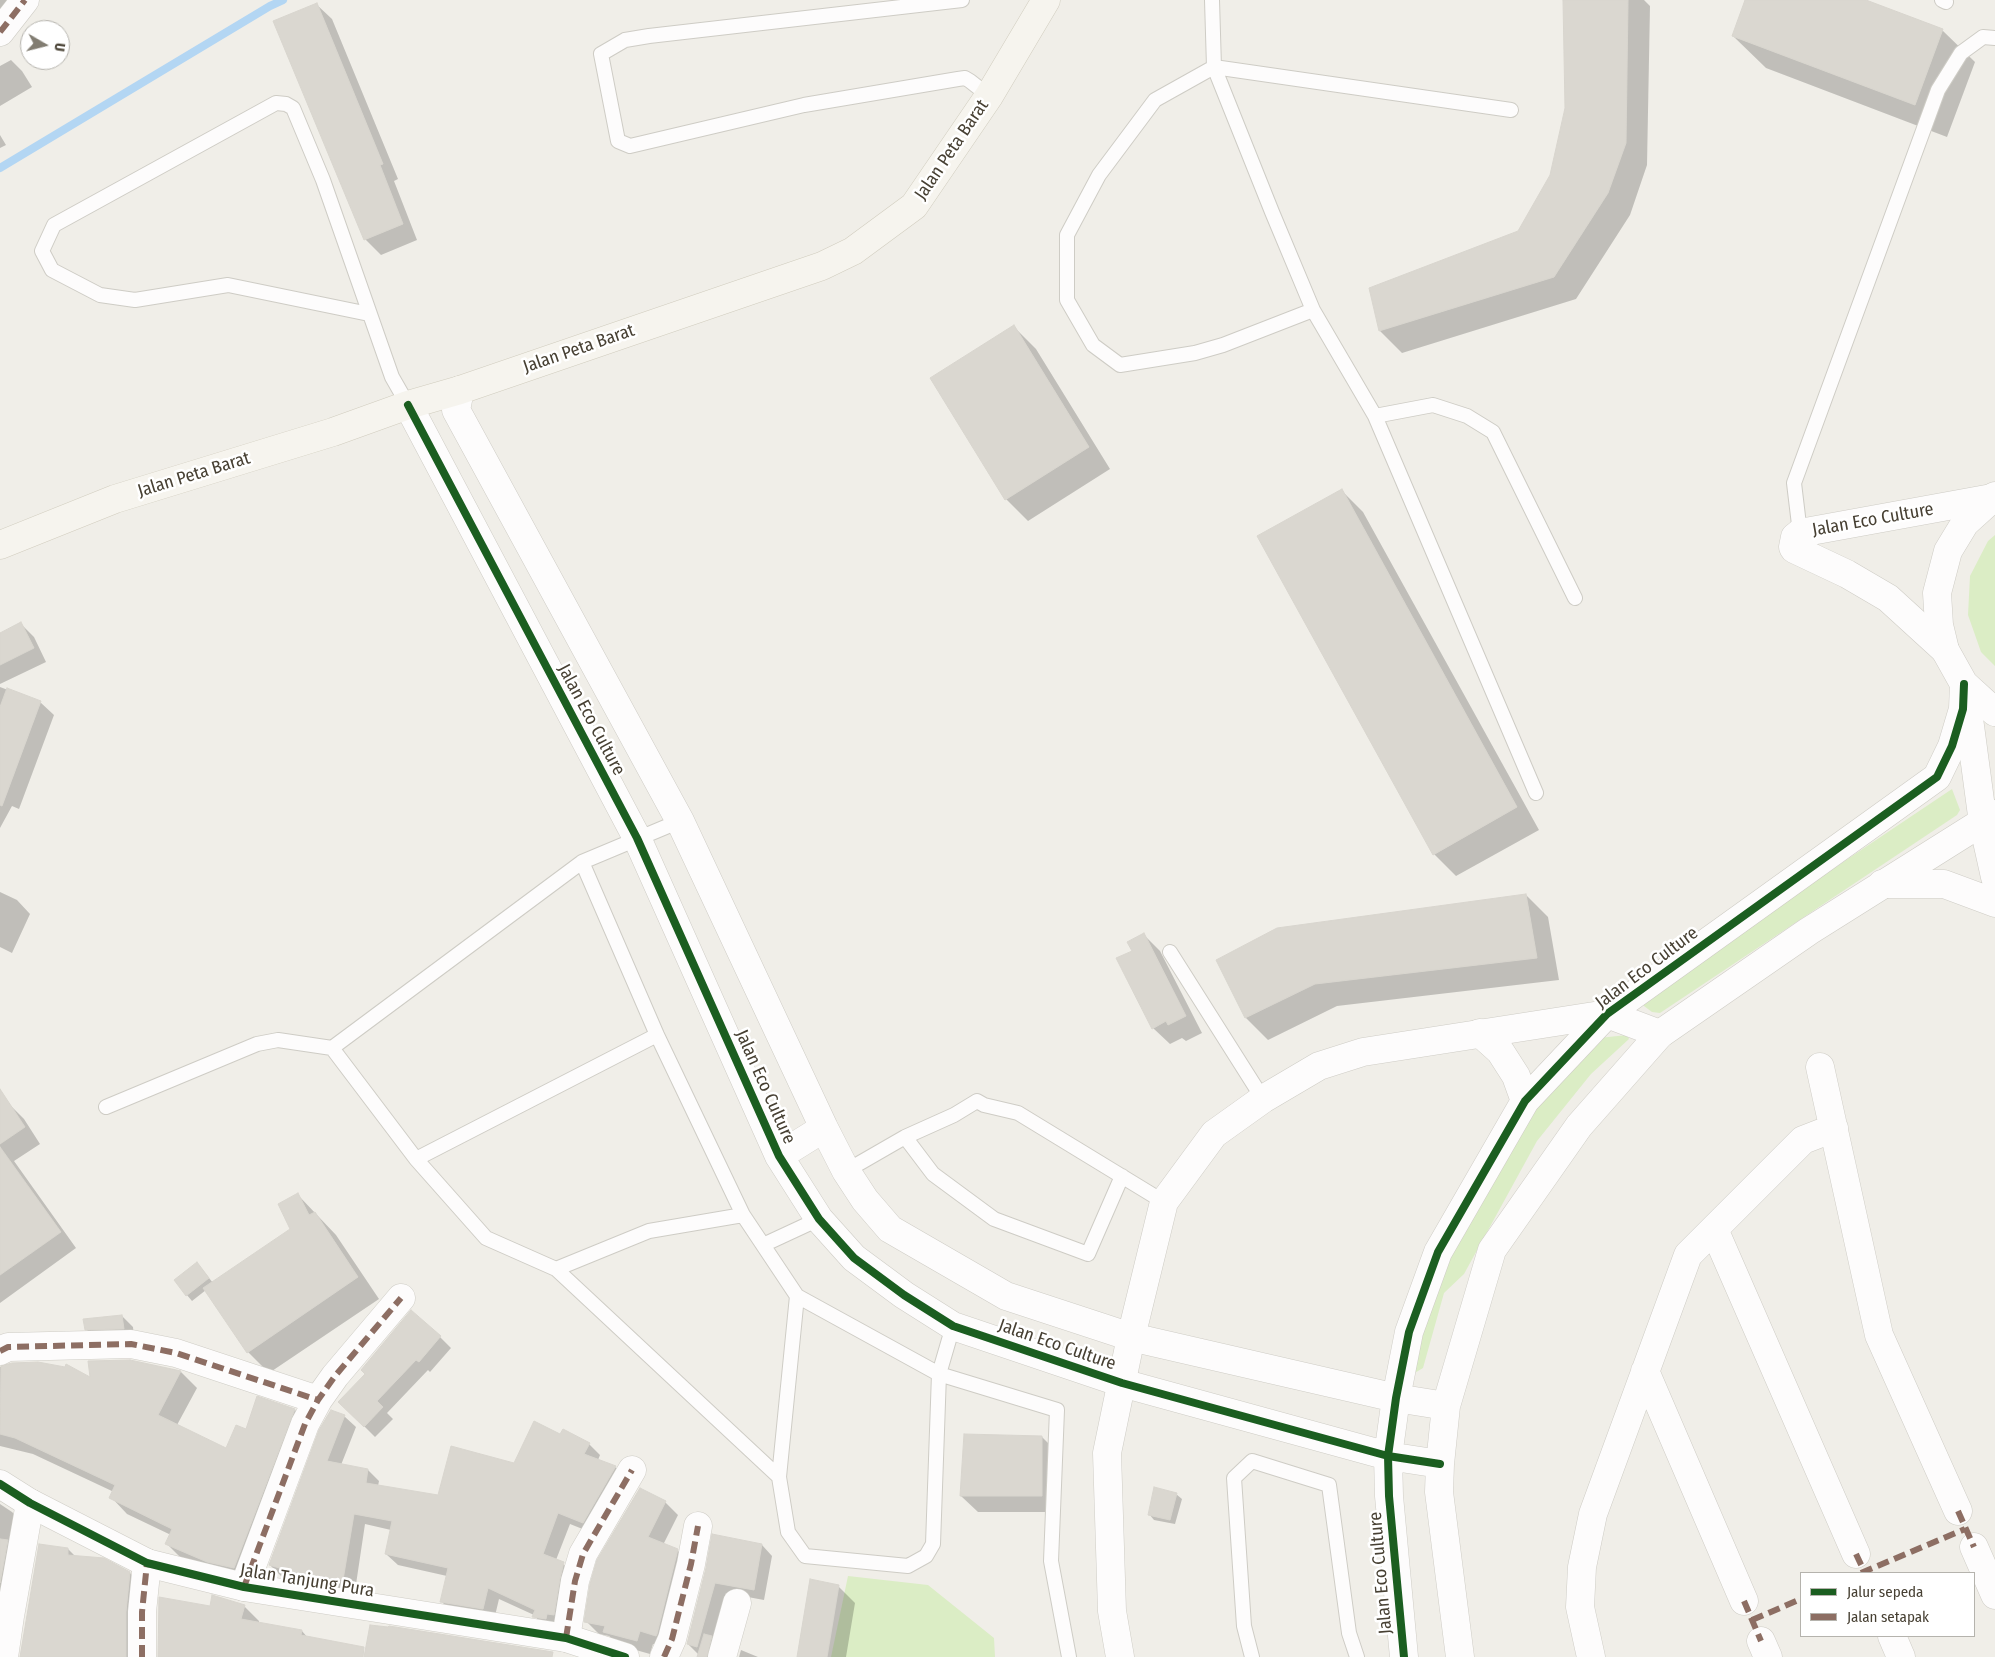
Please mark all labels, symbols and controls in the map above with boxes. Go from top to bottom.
north arrow [20,20,70,70]
text: U [50,42,68,52]
street label: Jalan Peta Barat [910,96,994,204]
street label: Jalan Peta Barat [520,320,638,378]
street label: Jalan Peta Barat [135,448,253,502]
street label: Jalan Eco Culture [1811,499,1935,541]
street label: Jalan Eco Culture [553,661,629,779]
street label: Jalan Eco Culture [1591,922,1703,1014]
street label: Jalan Eco Culture [730,1026,800,1148]
street label: Jalan Eco Culture [995,1315,1119,1375]
street label: Jalan Eco Culture [1365,1511,1397,1635]
street label: Jalan Tanjung Pura [238,1560,376,1602]
legend [1800,1572,1975,1637]
text: Jalur sepeda [1847,1583,1923,1601]
text: Jalan setapak [1847,1608,1929,1626]

